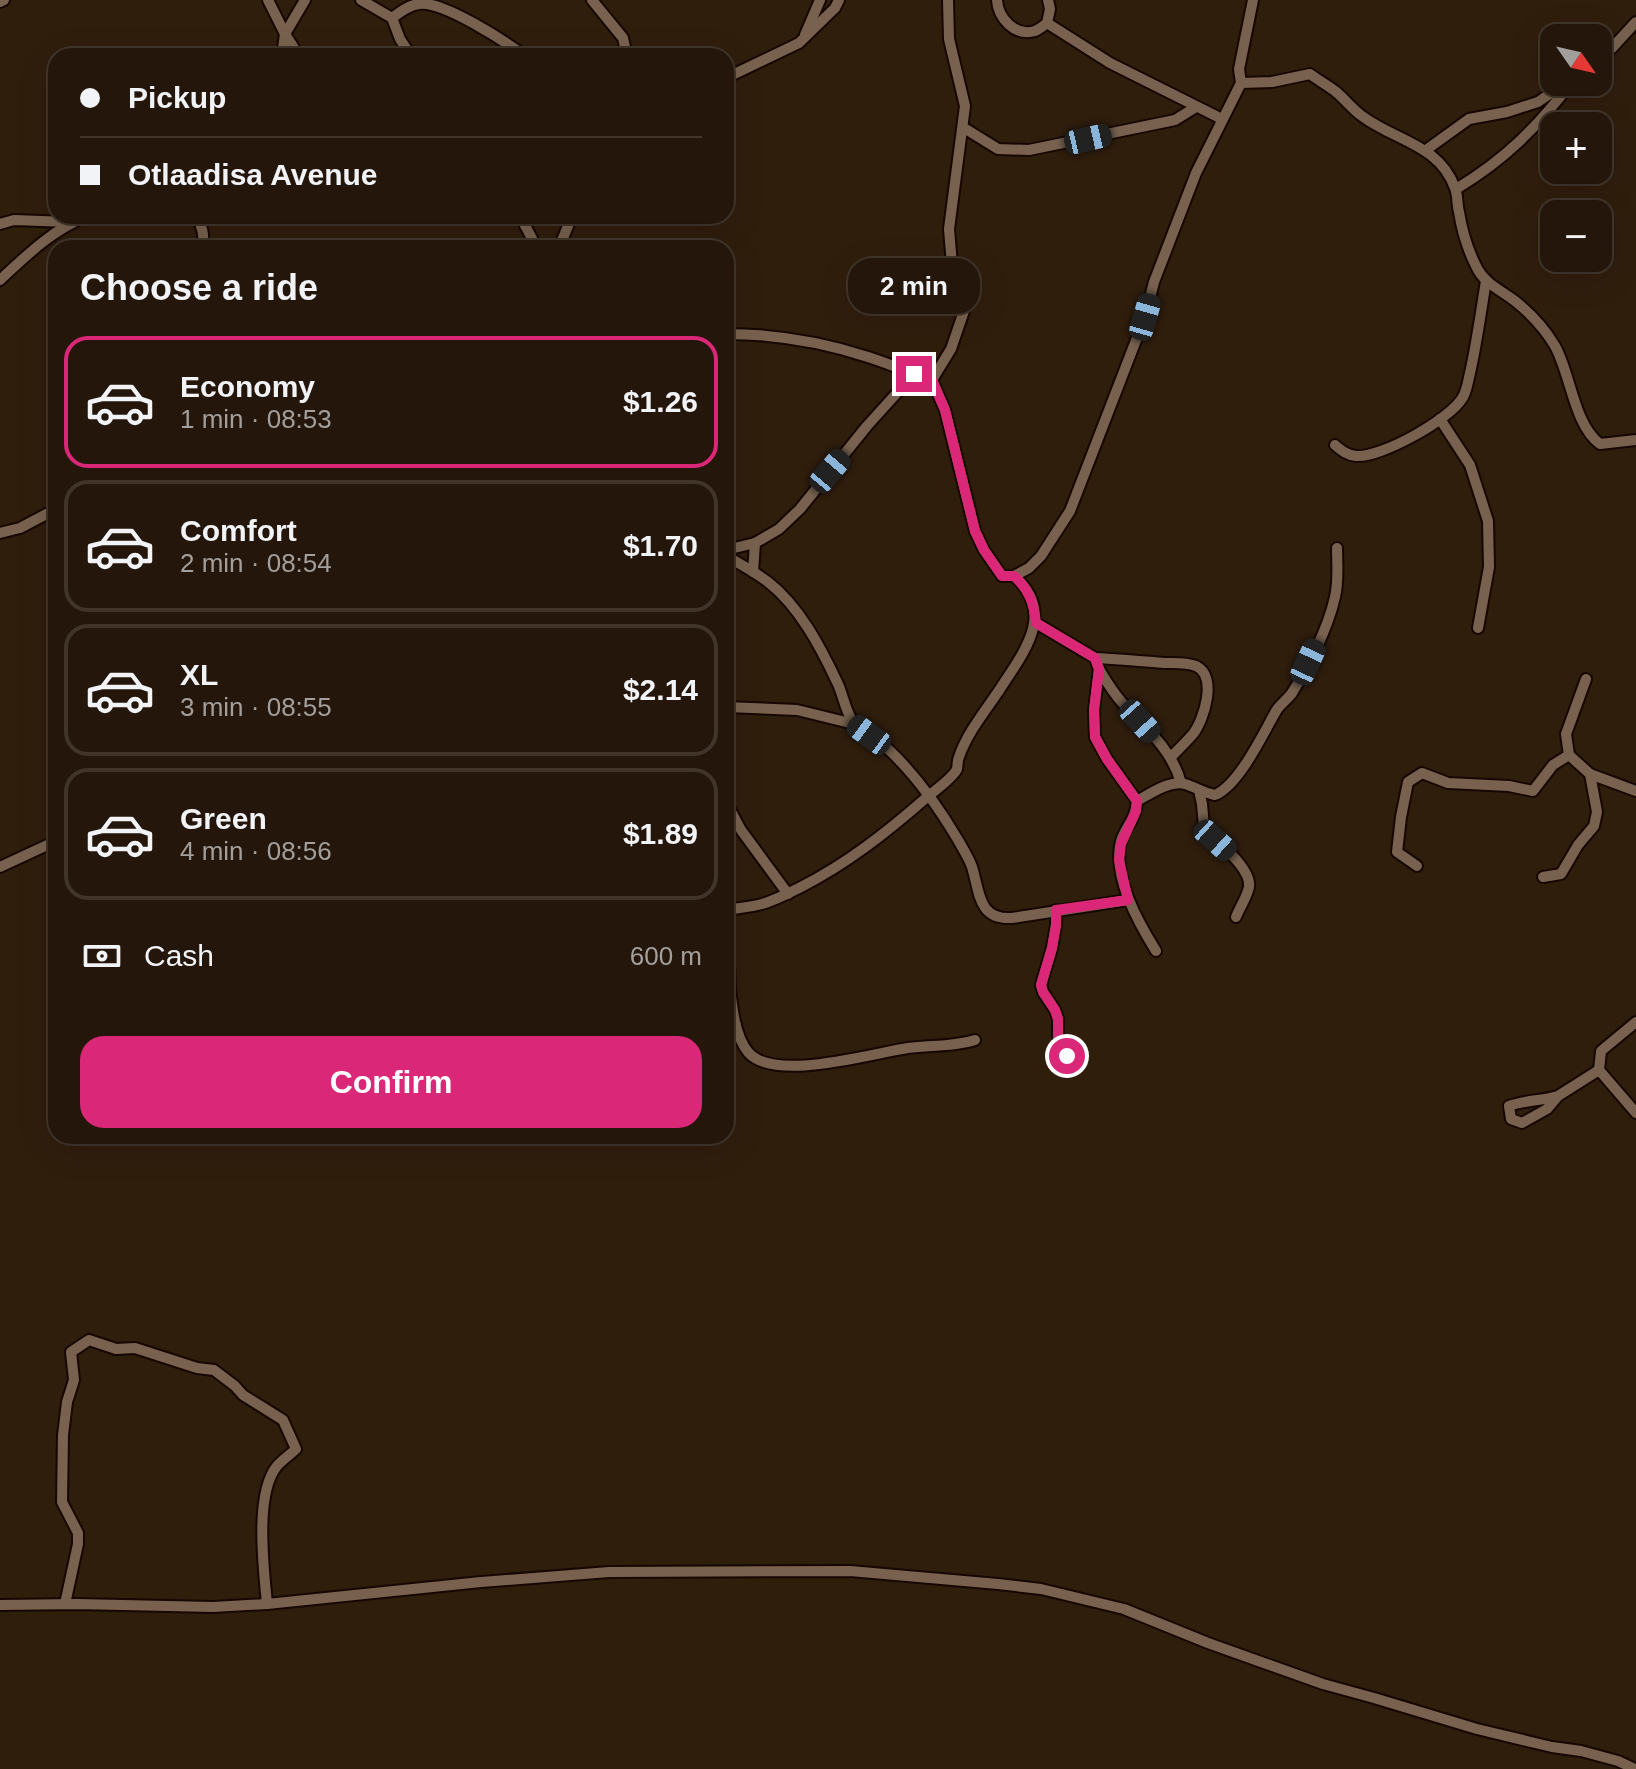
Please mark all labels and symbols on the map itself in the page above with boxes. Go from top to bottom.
north arrow [1540,24,1612,96]
car [1062,122,1114,156]
callout: 2 min [848,258,980,314]
car [1127,291,1163,343]
route end [896,356,932,392]
car [805,445,855,497]
car [1287,635,1329,689]
car [1115,695,1165,747]
car [843,711,895,759]
car [1189,815,1241,865]
route start [1049,1038,1085,1074]

